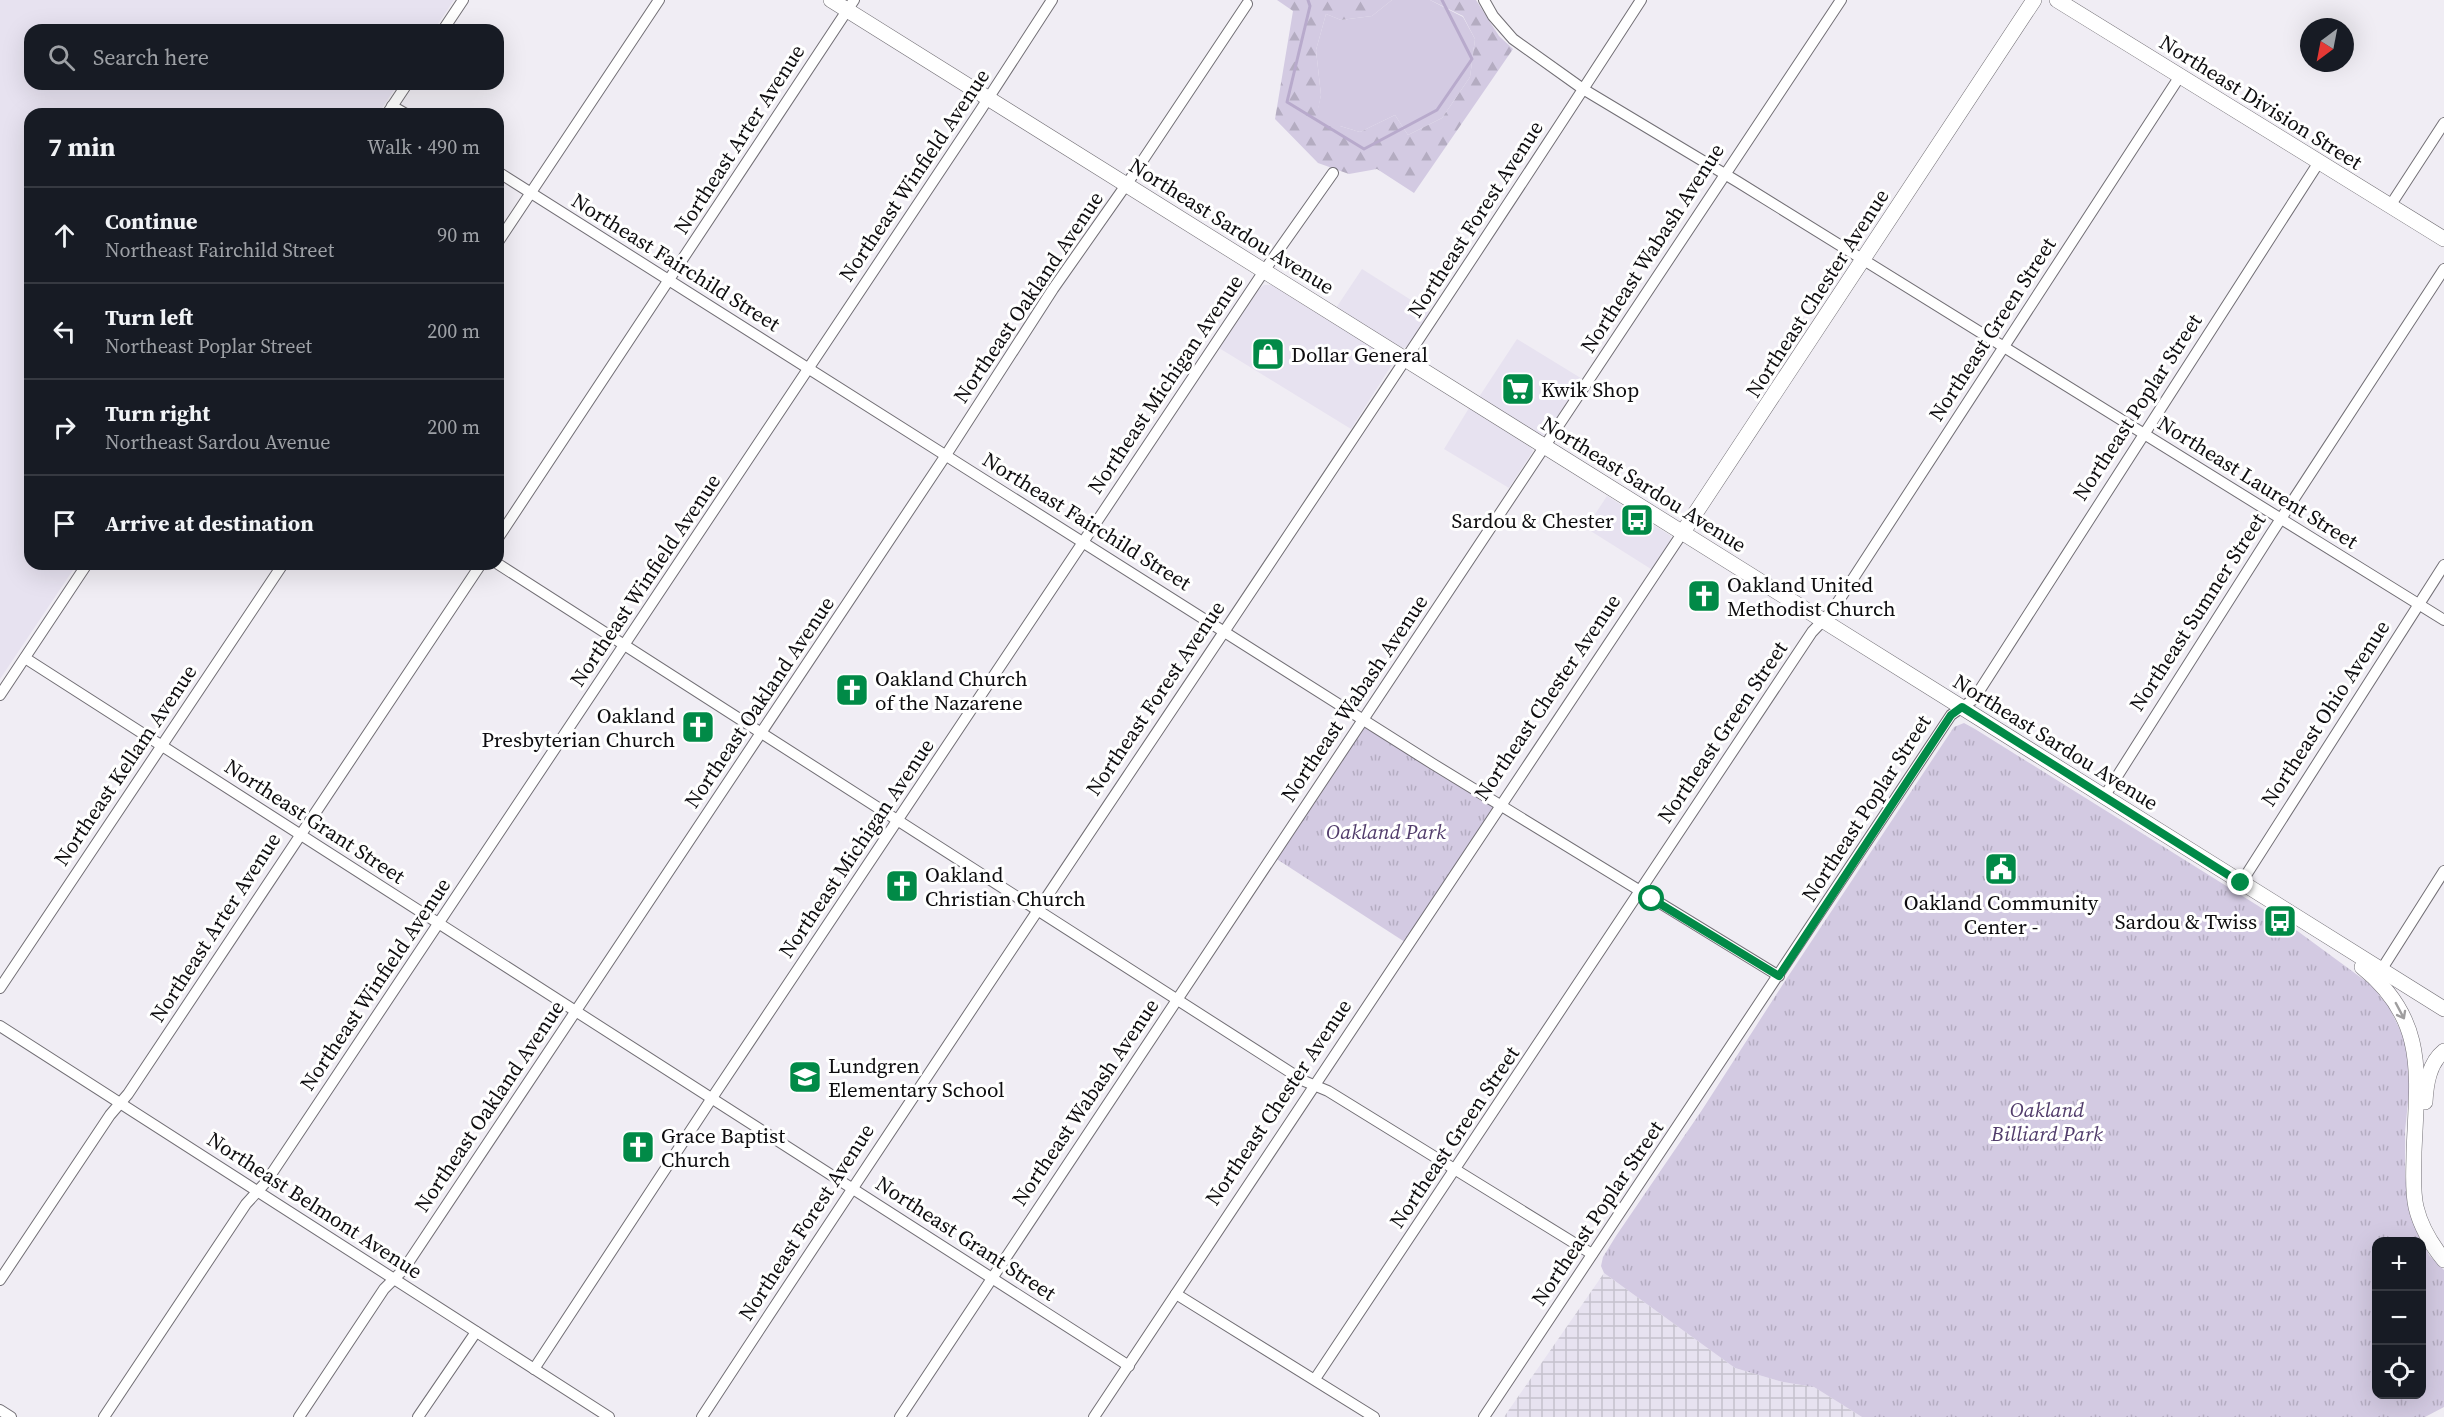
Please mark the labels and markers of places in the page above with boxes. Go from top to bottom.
shop icon: Dollar General [1250,336,1286,372]
place label: Dollar General [1291,340,1428,369]
supermarket icon: Kwik Shop [1500,371,1536,407]
place label: Kwik Shop [1541,375,1639,404]
bus stop icon: Sardou & Chester [1619,502,1655,538]
place label: Sardou & Chester [1452,506,1614,535]
place label: Oakland United Methodist Church [1727,570,1896,623]
church icon: Oakland United Methodist Church [1686,578,1722,614]
place label: Oakland Church of the Nazarene [875,664,1028,717]
church icon: Oakland Church of the Nazarene [834,672,870,708]
place label: Oakland Presbyterian Church [481,701,675,754]
church icon: Oakland Presbyterian Church [680,709,716,745]
public building icon: Oakland Community Center - [1983,851,2019,887]
place label: Oakland Christian Church [925,860,1086,913]
church icon: Oakland Christian Church [884,868,920,904]
place label: Oakland Community Center - [1904,888,2098,941]
bus stop icon: Sardou & Twiss [2262,903,2298,939]
place label: Sardou & Twiss [2115,907,2257,936]
place label: Lundgren Elementary School [828,1051,1005,1104]
school or university icon: Lundgren Elementary School [787,1059,823,1095]
place label: Grace Baptist Church [661,1121,785,1174]
church icon: Grace Baptist Church [620,1129,656,1165]

